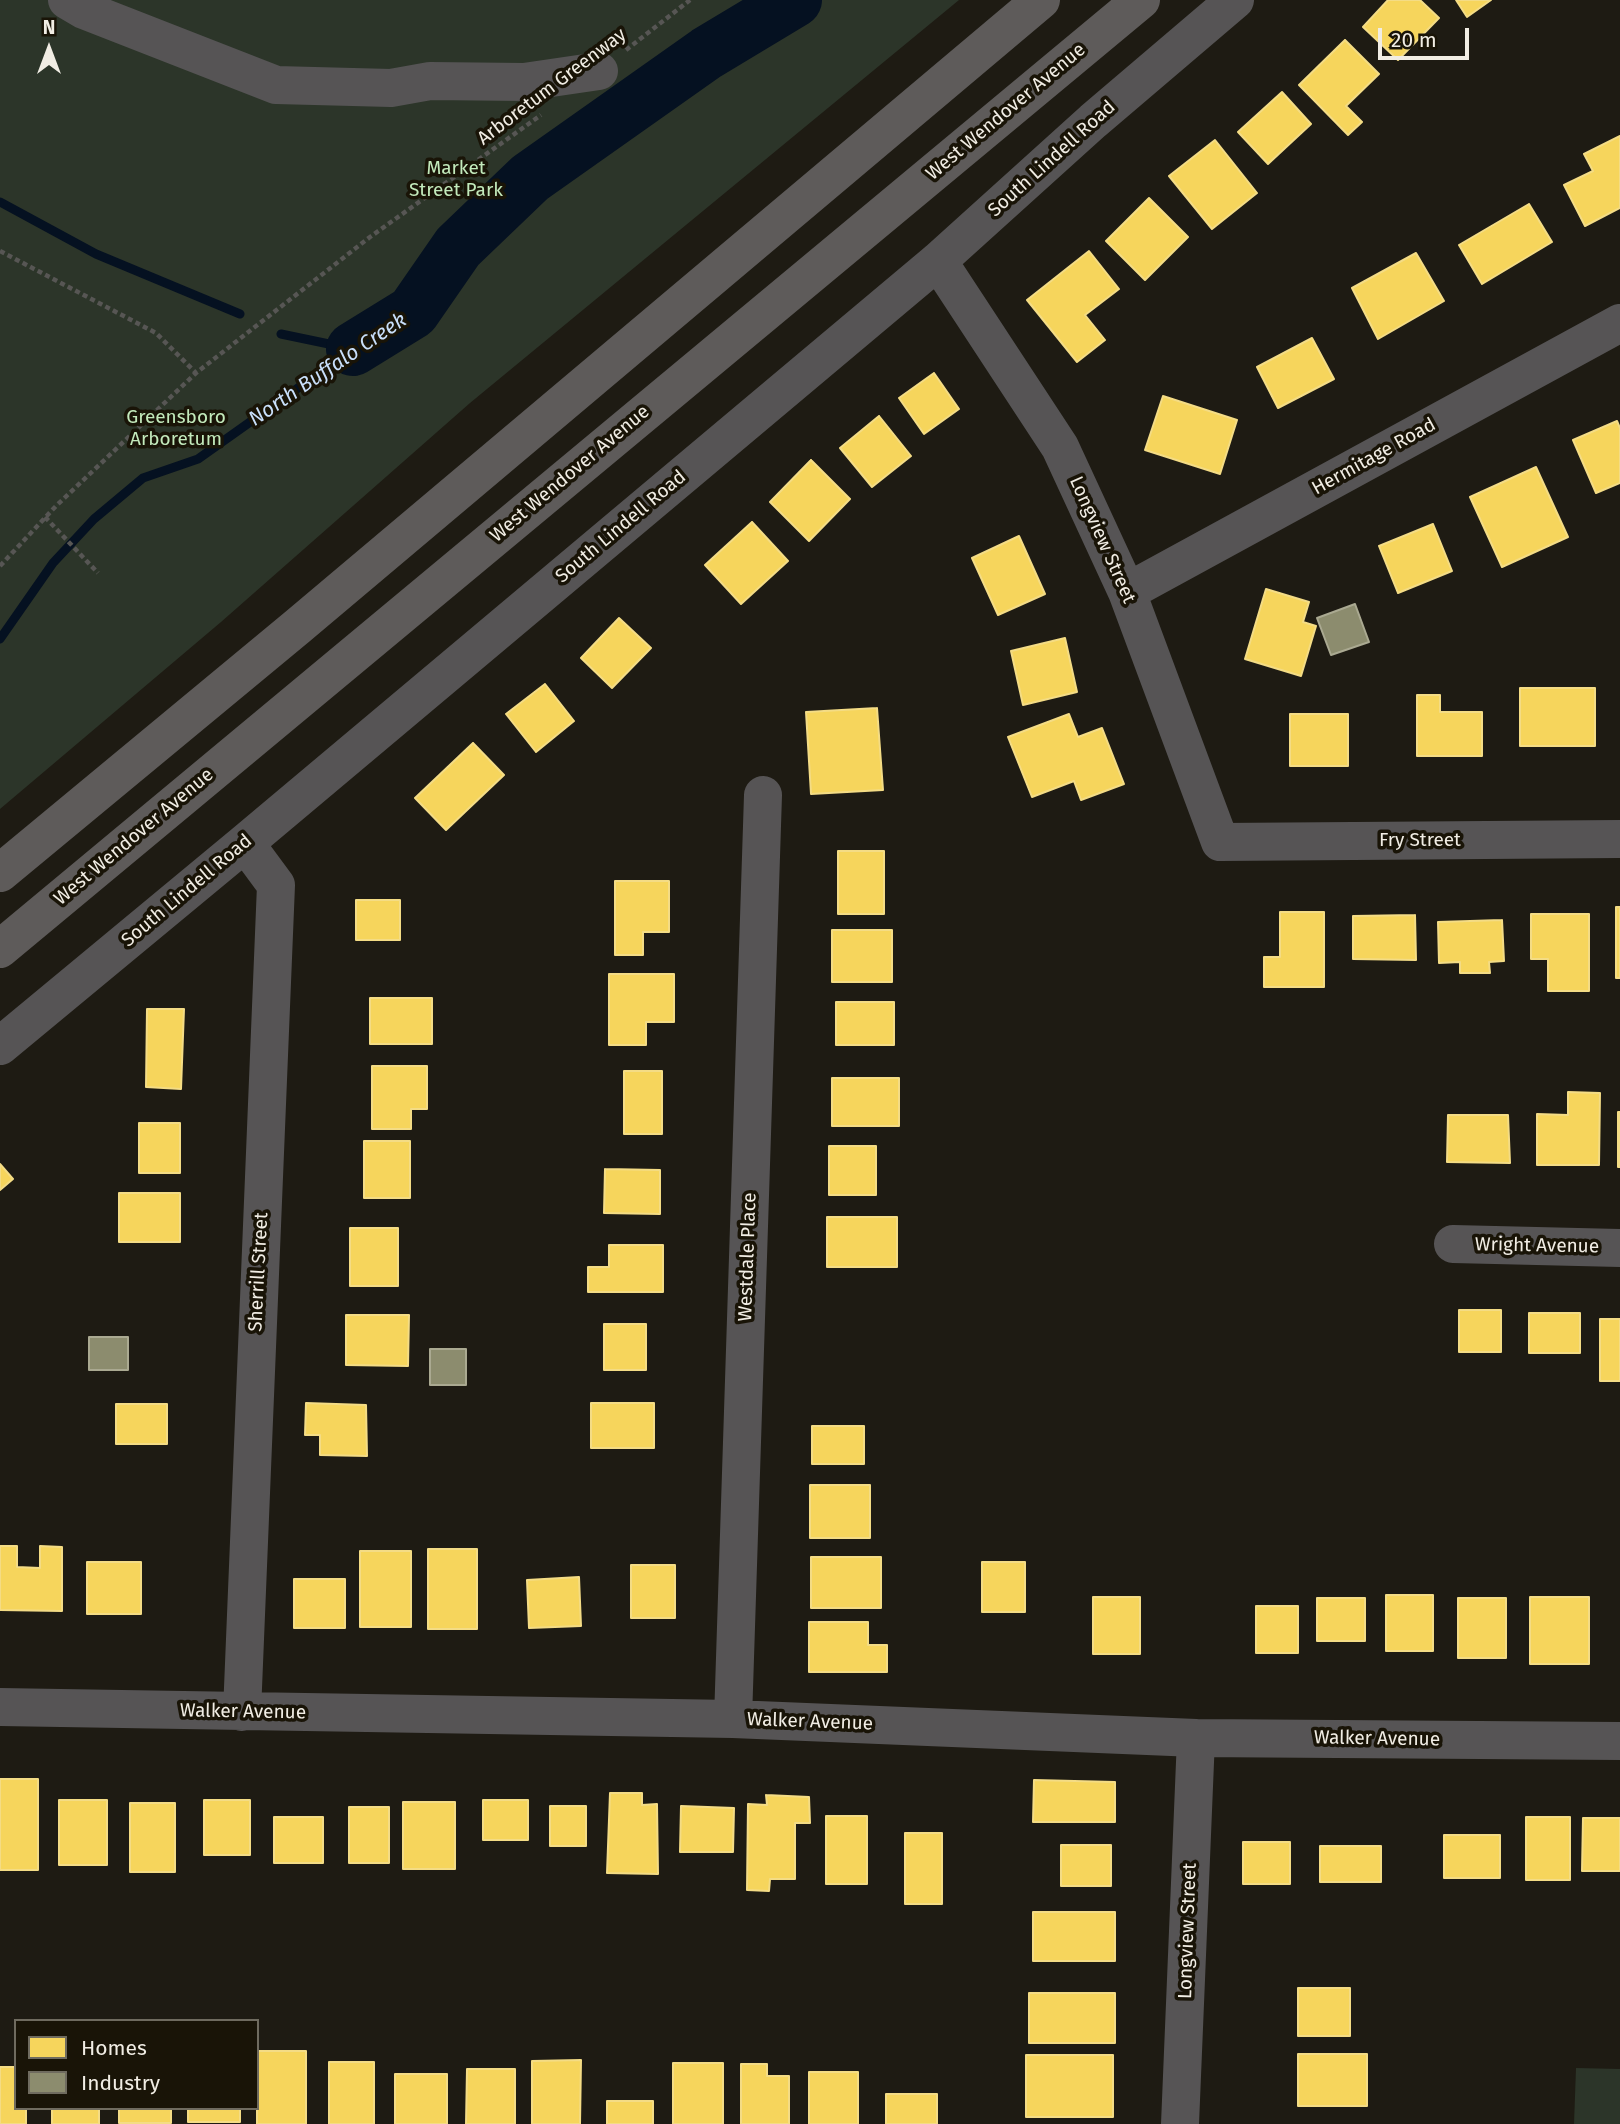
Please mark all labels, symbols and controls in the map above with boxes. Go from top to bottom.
north arrow [14,14,84,84]
scale bar [1382,14,1473,58]
text: N [43,16,55,39]
street label: Arboretum Greenway [473,24,631,150]
text: 20 m [1391,27,1437,53]
street label: West Wendover Avenue [922,39,1090,185]
street label: South Lindell Road [984,96,1120,222]
park label: Market Street Park [409,158,503,202]
water label: North Buffalo Creek [244,308,412,432]
street label: West Wendover Avenue [486,401,654,547]
park label: Greensboro Arboretum [126,407,226,451]
street label: Hermitage Road [1308,414,1440,500]
street label: South Lindell Road [551,466,691,588]
street label: Longview Street [1064,473,1140,607]
street label: West Wendover Avenue [50,764,218,910]
street label: South Lindell Road [117,830,257,952]
street label: Fry Street [1379,830,1461,852]
street label: Westdale Place [734,1192,762,1322]
street label: Sherrill Street [244,1212,274,1332]
street label: Wright Avenue [1475,1234,1599,1258]
street label: Walker Avenue [180,1700,306,1724]
street label: Walker Avenue [747,1708,873,1736]
street label: Walker Avenue [1314,1727,1440,1751]
street label: Longview Street [1174,1862,1202,2000]
legend [14,2019,259,2110]
text: Homes [81,2035,147,2061]
text: Industry [81,2070,160,2096]

